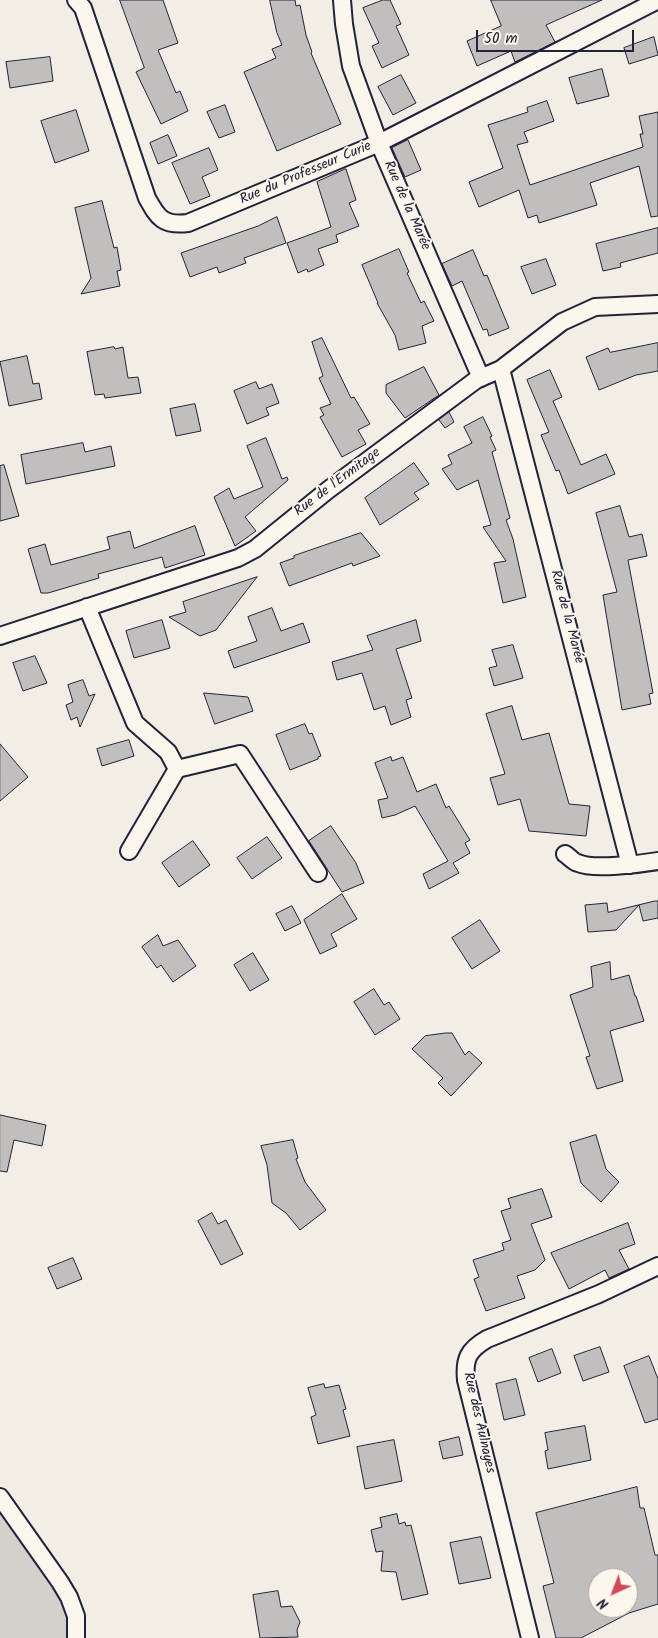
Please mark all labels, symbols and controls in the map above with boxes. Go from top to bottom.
scale bar [478,20,636,52]
text: 50 m [484,27,518,51]
street label: Rue du Professeur Curie [238,139,374,209]
street label: Rue de la Marée [379,159,433,253]
street label: Rue de l'Ermitage [292,445,384,521]
street label: Rue de la Marée [545,568,587,666]
street label: Rue des Aulnayes [458,1371,498,1475]
north arrow [588,1568,638,1618]
text: N [593,1592,614,1614]

